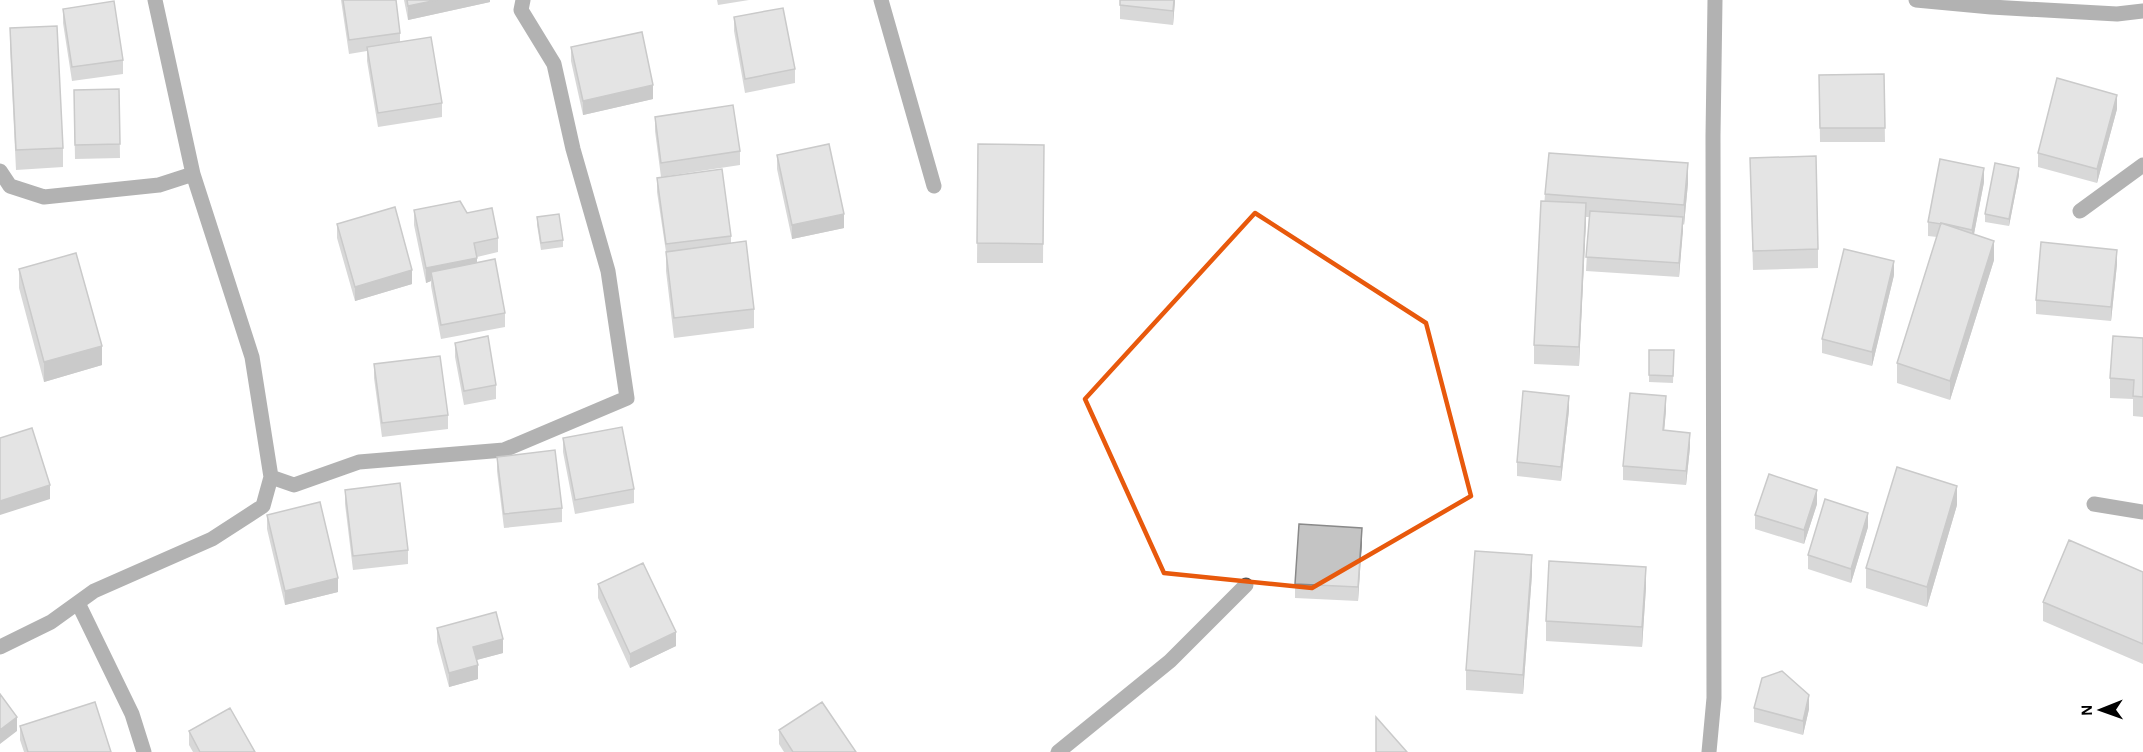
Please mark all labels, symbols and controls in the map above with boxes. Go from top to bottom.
north arrow [2071,680,2131,740]
text: N [2079,705,2095,716]

